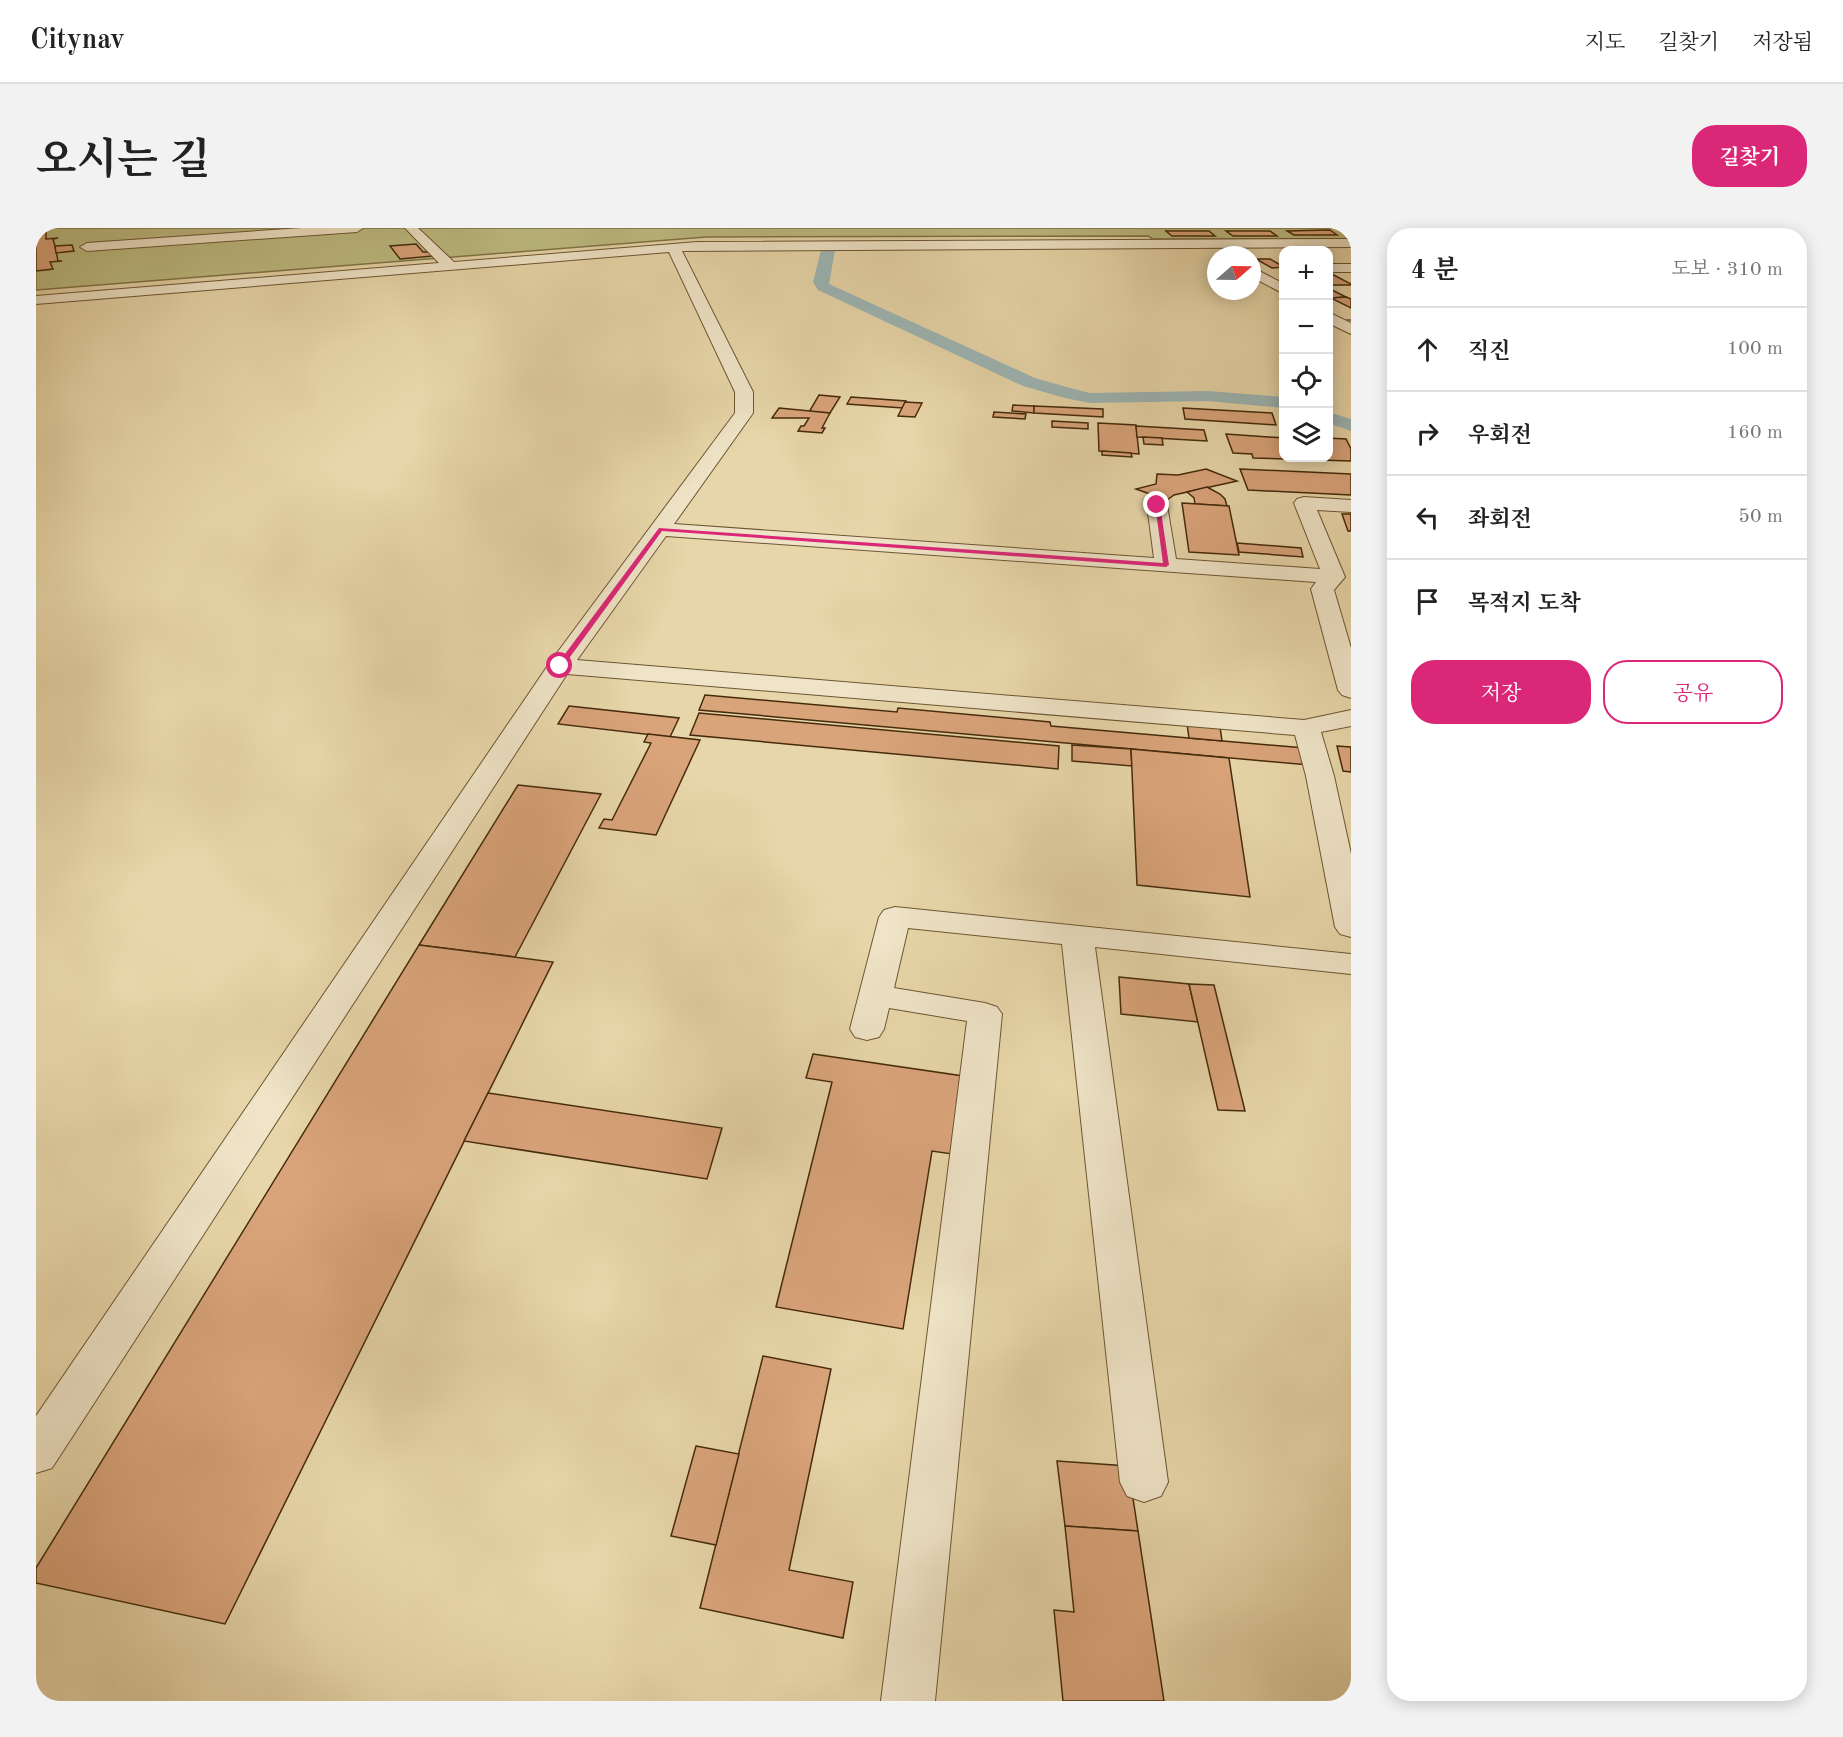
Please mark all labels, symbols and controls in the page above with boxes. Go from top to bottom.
text: Citynav [30,27,125,55]
text: 지도 [1585,33,1625,54]
text: 길찾기 [1658,33,1719,54]
text: 저장됨 [1752,33,1813,54]
button: 길찾기 [1692,125,1807,187]
text: 오시는 길 [36,141,210,183]
north arrow [1207,246,1261,300]
map controls [1279,246,1333,462]
button: + [1279,246,1333,300]
text: 4 분 [1411,258,1458,284]
text: 도보 · 310 m [1671,260,1783,280]
button: − [1279,300,1333,354]
icon: ahead [1411,333,1444,366]
text: 100 m [1727,339,1783,359]
text: 직진 [1468,341,1511,363]
button: locate [1279,354,1333,408]
button: layers [1279,408,1333,462]
icon: right [1411,417,1444,450]
text: 160 m [1727,423,1783,443]
text: 우회전 [1468,425,1532,447]
route end [1143,491,1169,517]
icon: left [1411,501,1444,534]
text: 50 m [1738,507,1783,527]
text: 좌회전 [1468,509,1532,531]
icon: arrive [1411,585,1444,618]
text: 목적지 도착 [1468,593,1580,615]
route start [546,652,572,678]
button: 저장 [1411,660,1591,724]
button: 공유 [1603,660,1783,724]

